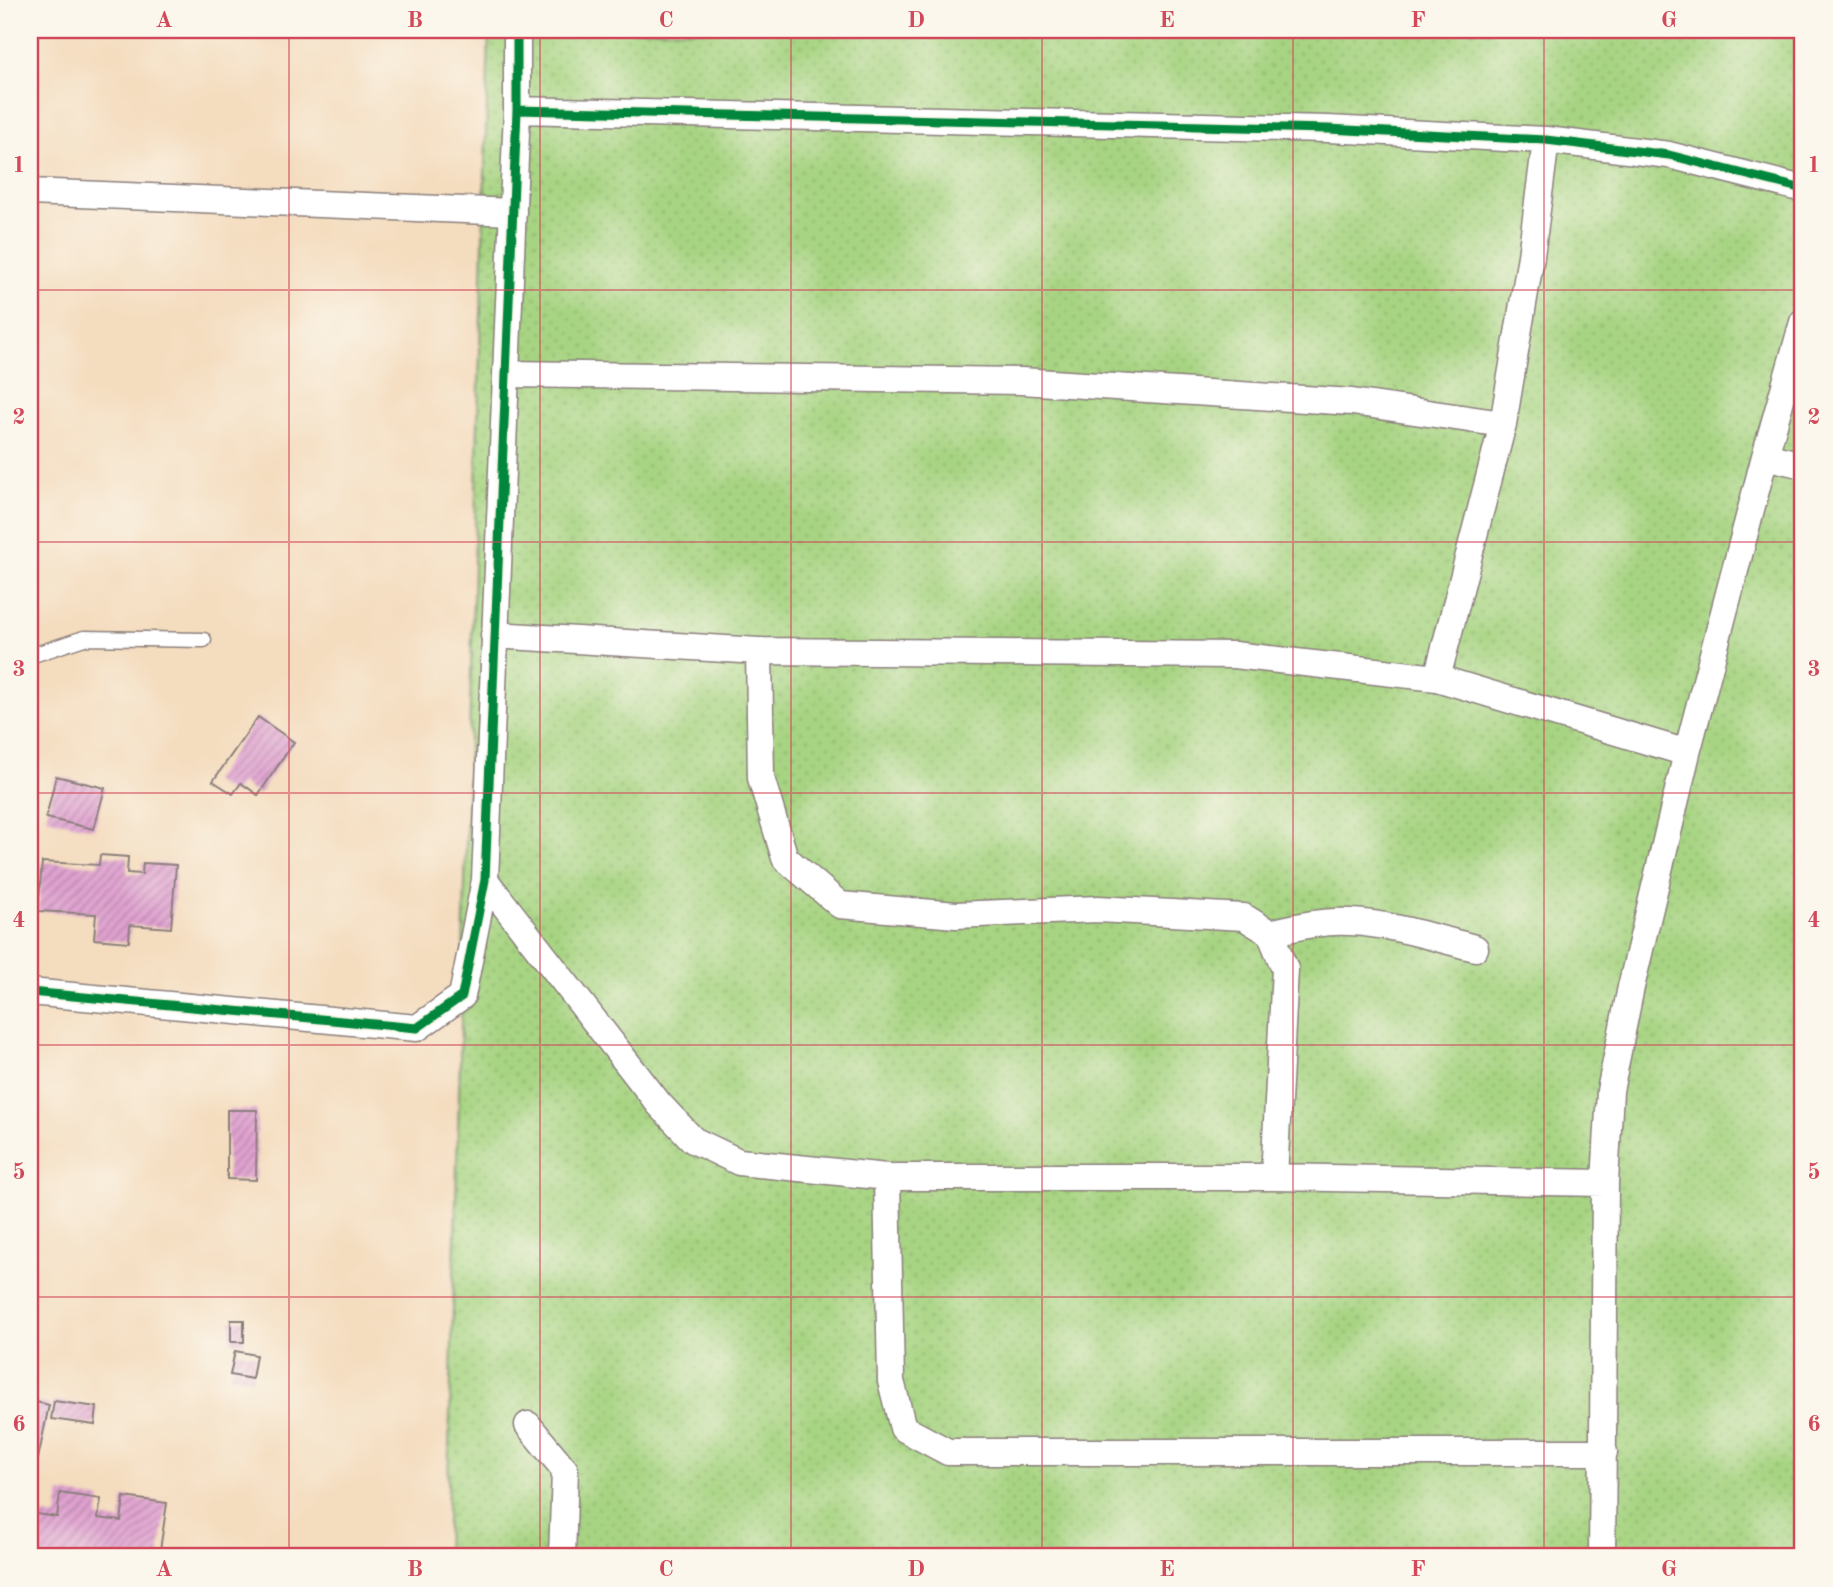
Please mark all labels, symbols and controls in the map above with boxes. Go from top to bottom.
text: A [155,9,173,32]
text: B [407,9,423,32]
text: C [658,9,674,32]
text: D [907,9,925,32]
text: E [1159,9,1175,32]
text: F [1410,9,1426,32]
text: G [1661,9,1677,32]
text: 1 [12,154,26,177]
text: 1 [1807,154,1821,177]
text: 2 [12,406,26,429]
text: 2 [1807,406,1821,429]
text: 3 [12,658,26,681]
text: 3 [1807,658,1821,681]
text: 4 [12,909,26,932]
text: 4 [1807,909,1821,932]
text: 5 [12,1161,26,1184]
text: 5 [1807,1161,1821,1184]
text: 6 [12,1413,26,1436]
text: 6 [1807,1413,1821,1436]
text: A [155,1558,173,1581]
text: B [407,1558,423,1581]
text: C [658,1558,674,1581]
text: D [907,1558,925,1581]
text: E [1159,1558,1175,1581]
text: F [1410,1558,1426,1581]
text: G [1661,1558,1677,1581]

